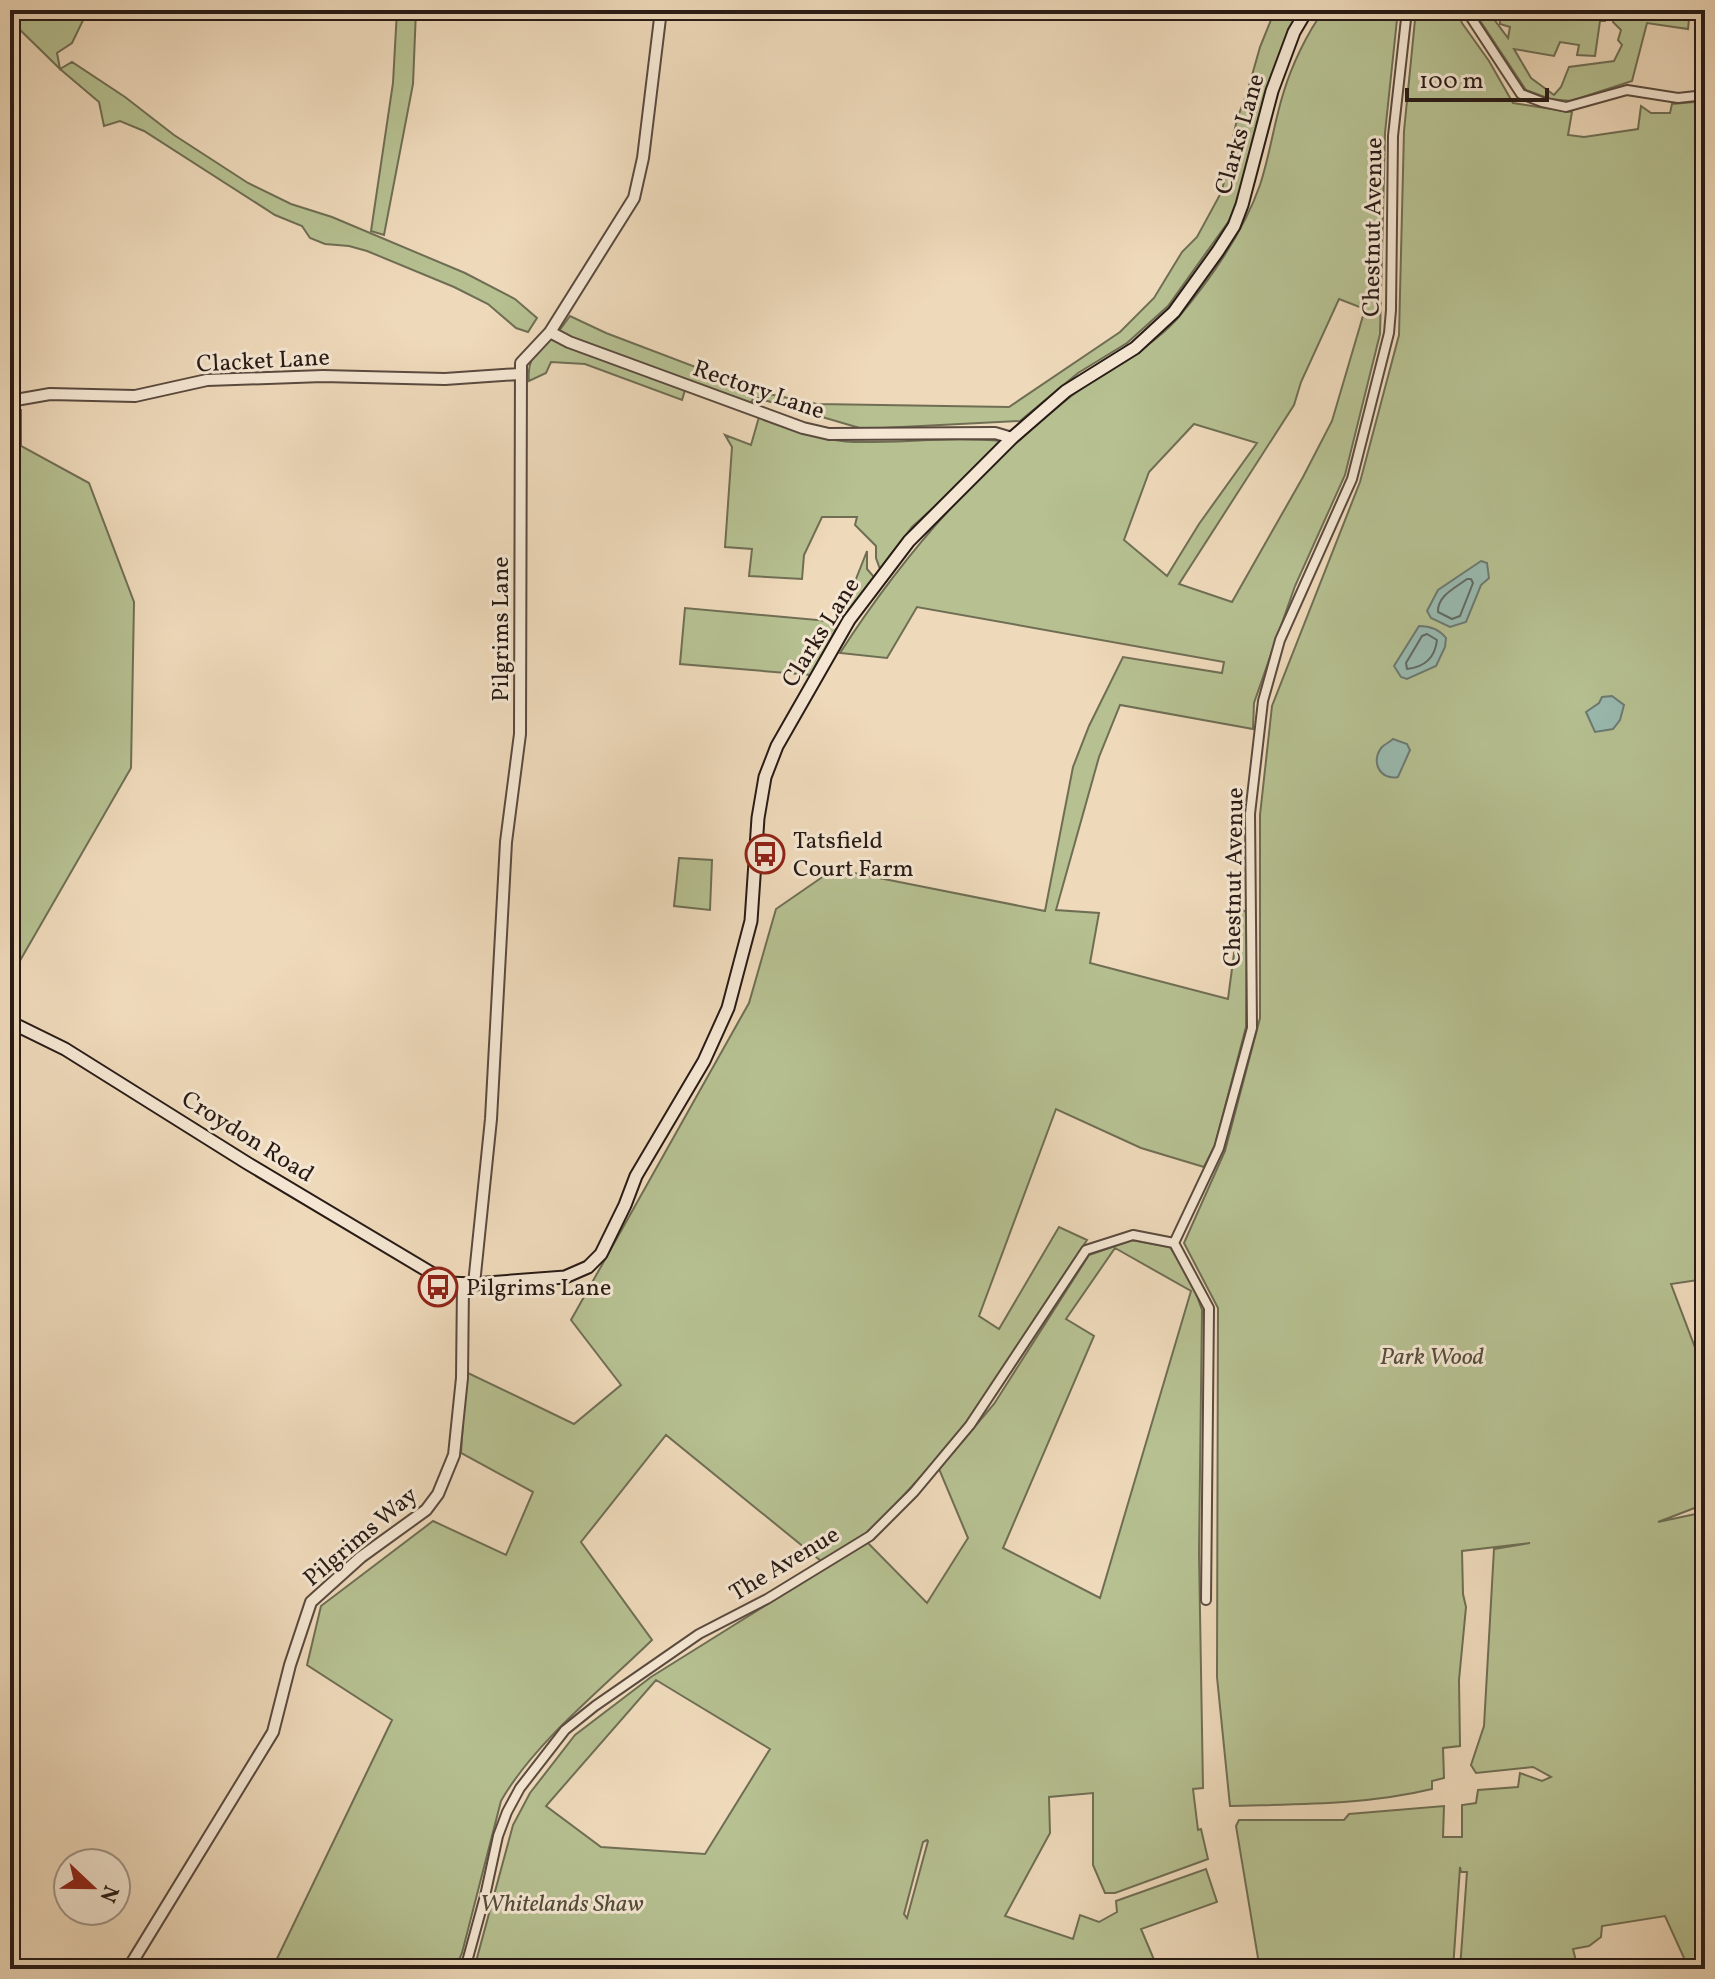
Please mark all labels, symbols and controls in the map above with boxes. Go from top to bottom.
scale bar [1407,52,1547,102]
text: 100 m [1419,65,1484,99]
street label: Clarks Lane [1207,70,1274,199]
street label: Chestnut Avenue [1355,137,1393,317]
street label: Clacket Lane [196,342,331,382]
street label: Rectory Lane [688,352,829,429]
street label: Pilgrims Lane [485,556,519,702]
street label: Clarks Lane [774,571,869,695]
street label: Chestnut Avenue [1216,787,1254,967]
place label: Tatsfield Court Farm [793,825,914,887]
bus stop icon: Tatsfield Court Farm [744,833,786,875]
street label: Croydon Road [174,1083,320,1192]
bus stop icon: Pilgrims Lane [417,1266,459,1308]
place label: Pilgrims Lane [466,1272,611,1306]
park label: Park Wood [1380,1341,1485,1375]
street label: Pilgrims Way [297,1479,426,1596]
street label: The Avenue [724,1519,846,1611]
north arrow [52,1847,132,1927]
text: N [91,1880,126,1907]
park label: Whitelands Shaw [480,1888,644,1922]

